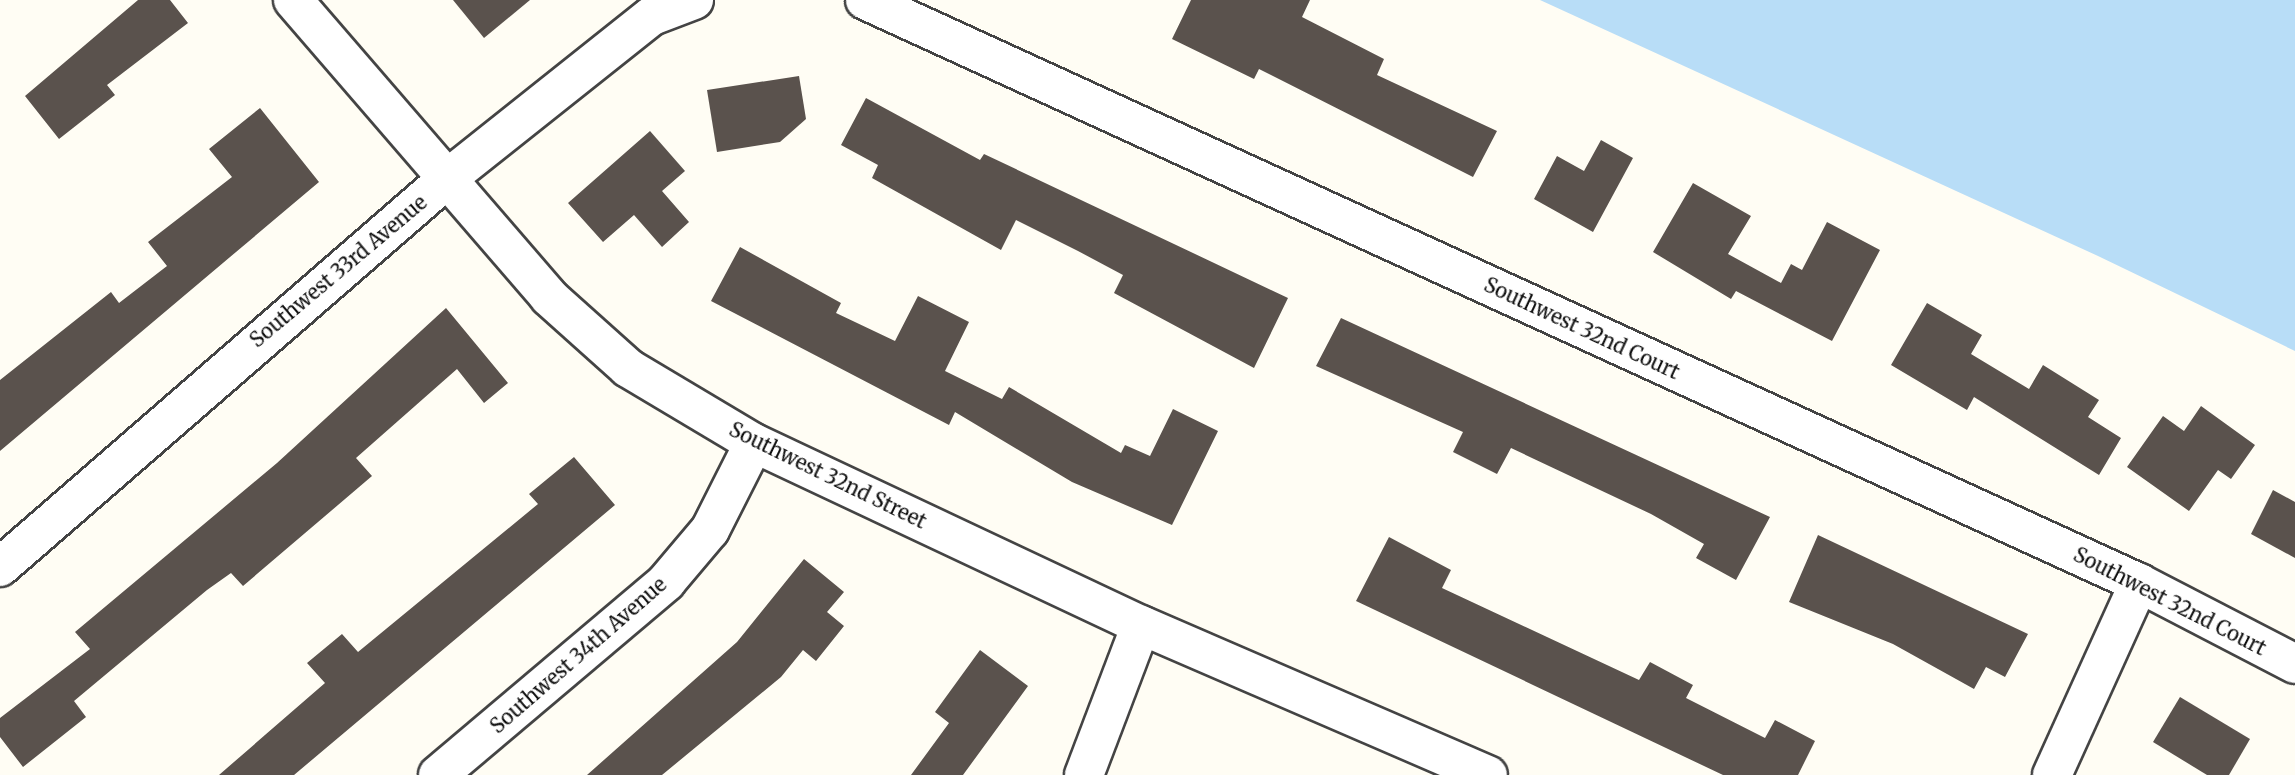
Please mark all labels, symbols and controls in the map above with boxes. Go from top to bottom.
street label: Southwest 33rd Avenue [245,190,431,352]
street label: Southwest 32nd Court [1481,272,1683,384]
street label: Southwest 32nd Street [726,417,930,533]
street label: Southwest 32nd Court [2070,542,2270,660]
street label: Southwest 34th Avenue [485,572,671,738]

